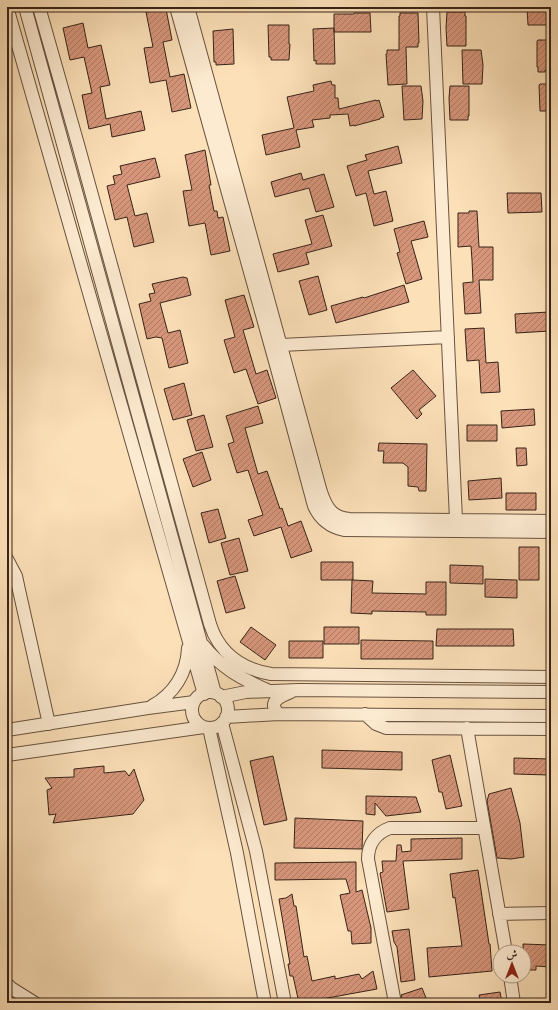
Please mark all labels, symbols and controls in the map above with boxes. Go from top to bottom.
north arrow [492,944,532,984]
text: ش [507,947,518,961]

